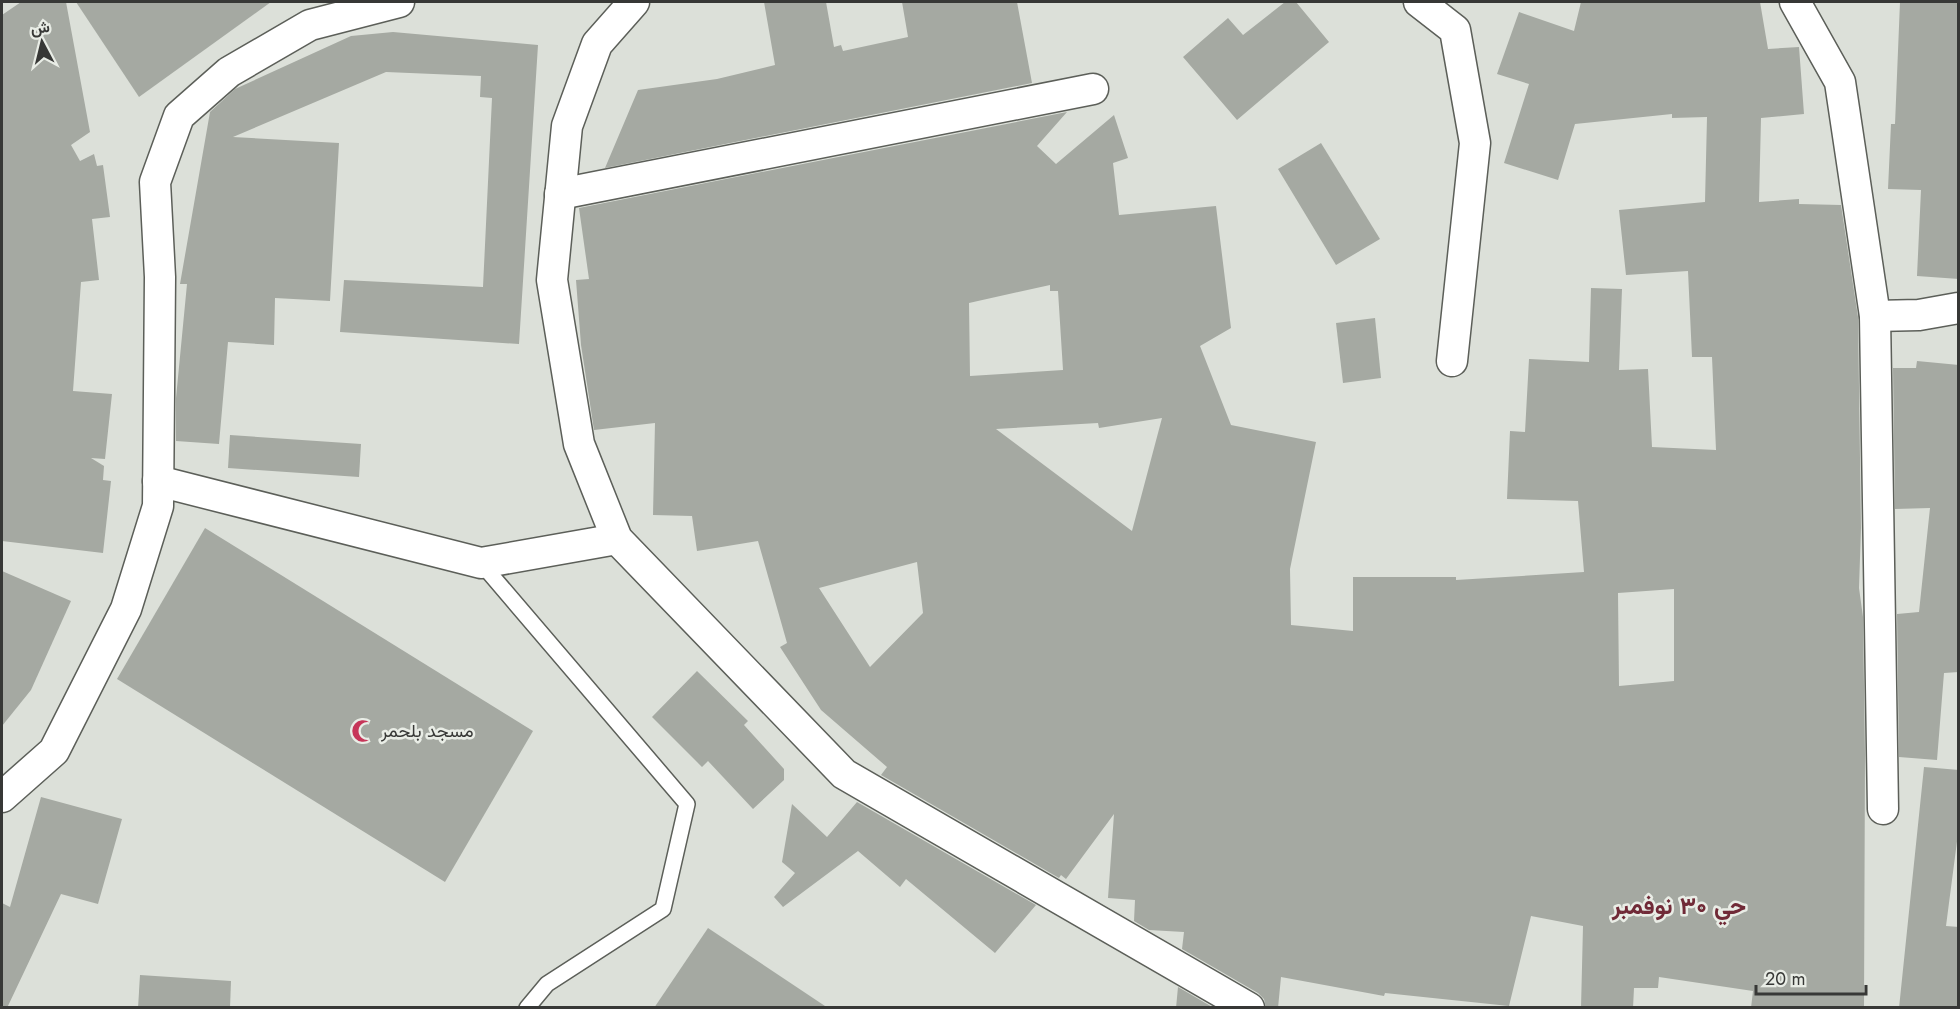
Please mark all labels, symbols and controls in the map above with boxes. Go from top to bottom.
north arrow [12,12,72,72]
text: ش [29,15,51,40]
mosque icon: مسجد بلحمر [350,718,376,744]
place label: مسجد بلحمر [380,718,474,744]
district label: حي ۳۰ نوفمبر [1611,888,1746,926]
scale bar [1756,958,1866,996]
text: 20 m [1765,966,1805,992]

